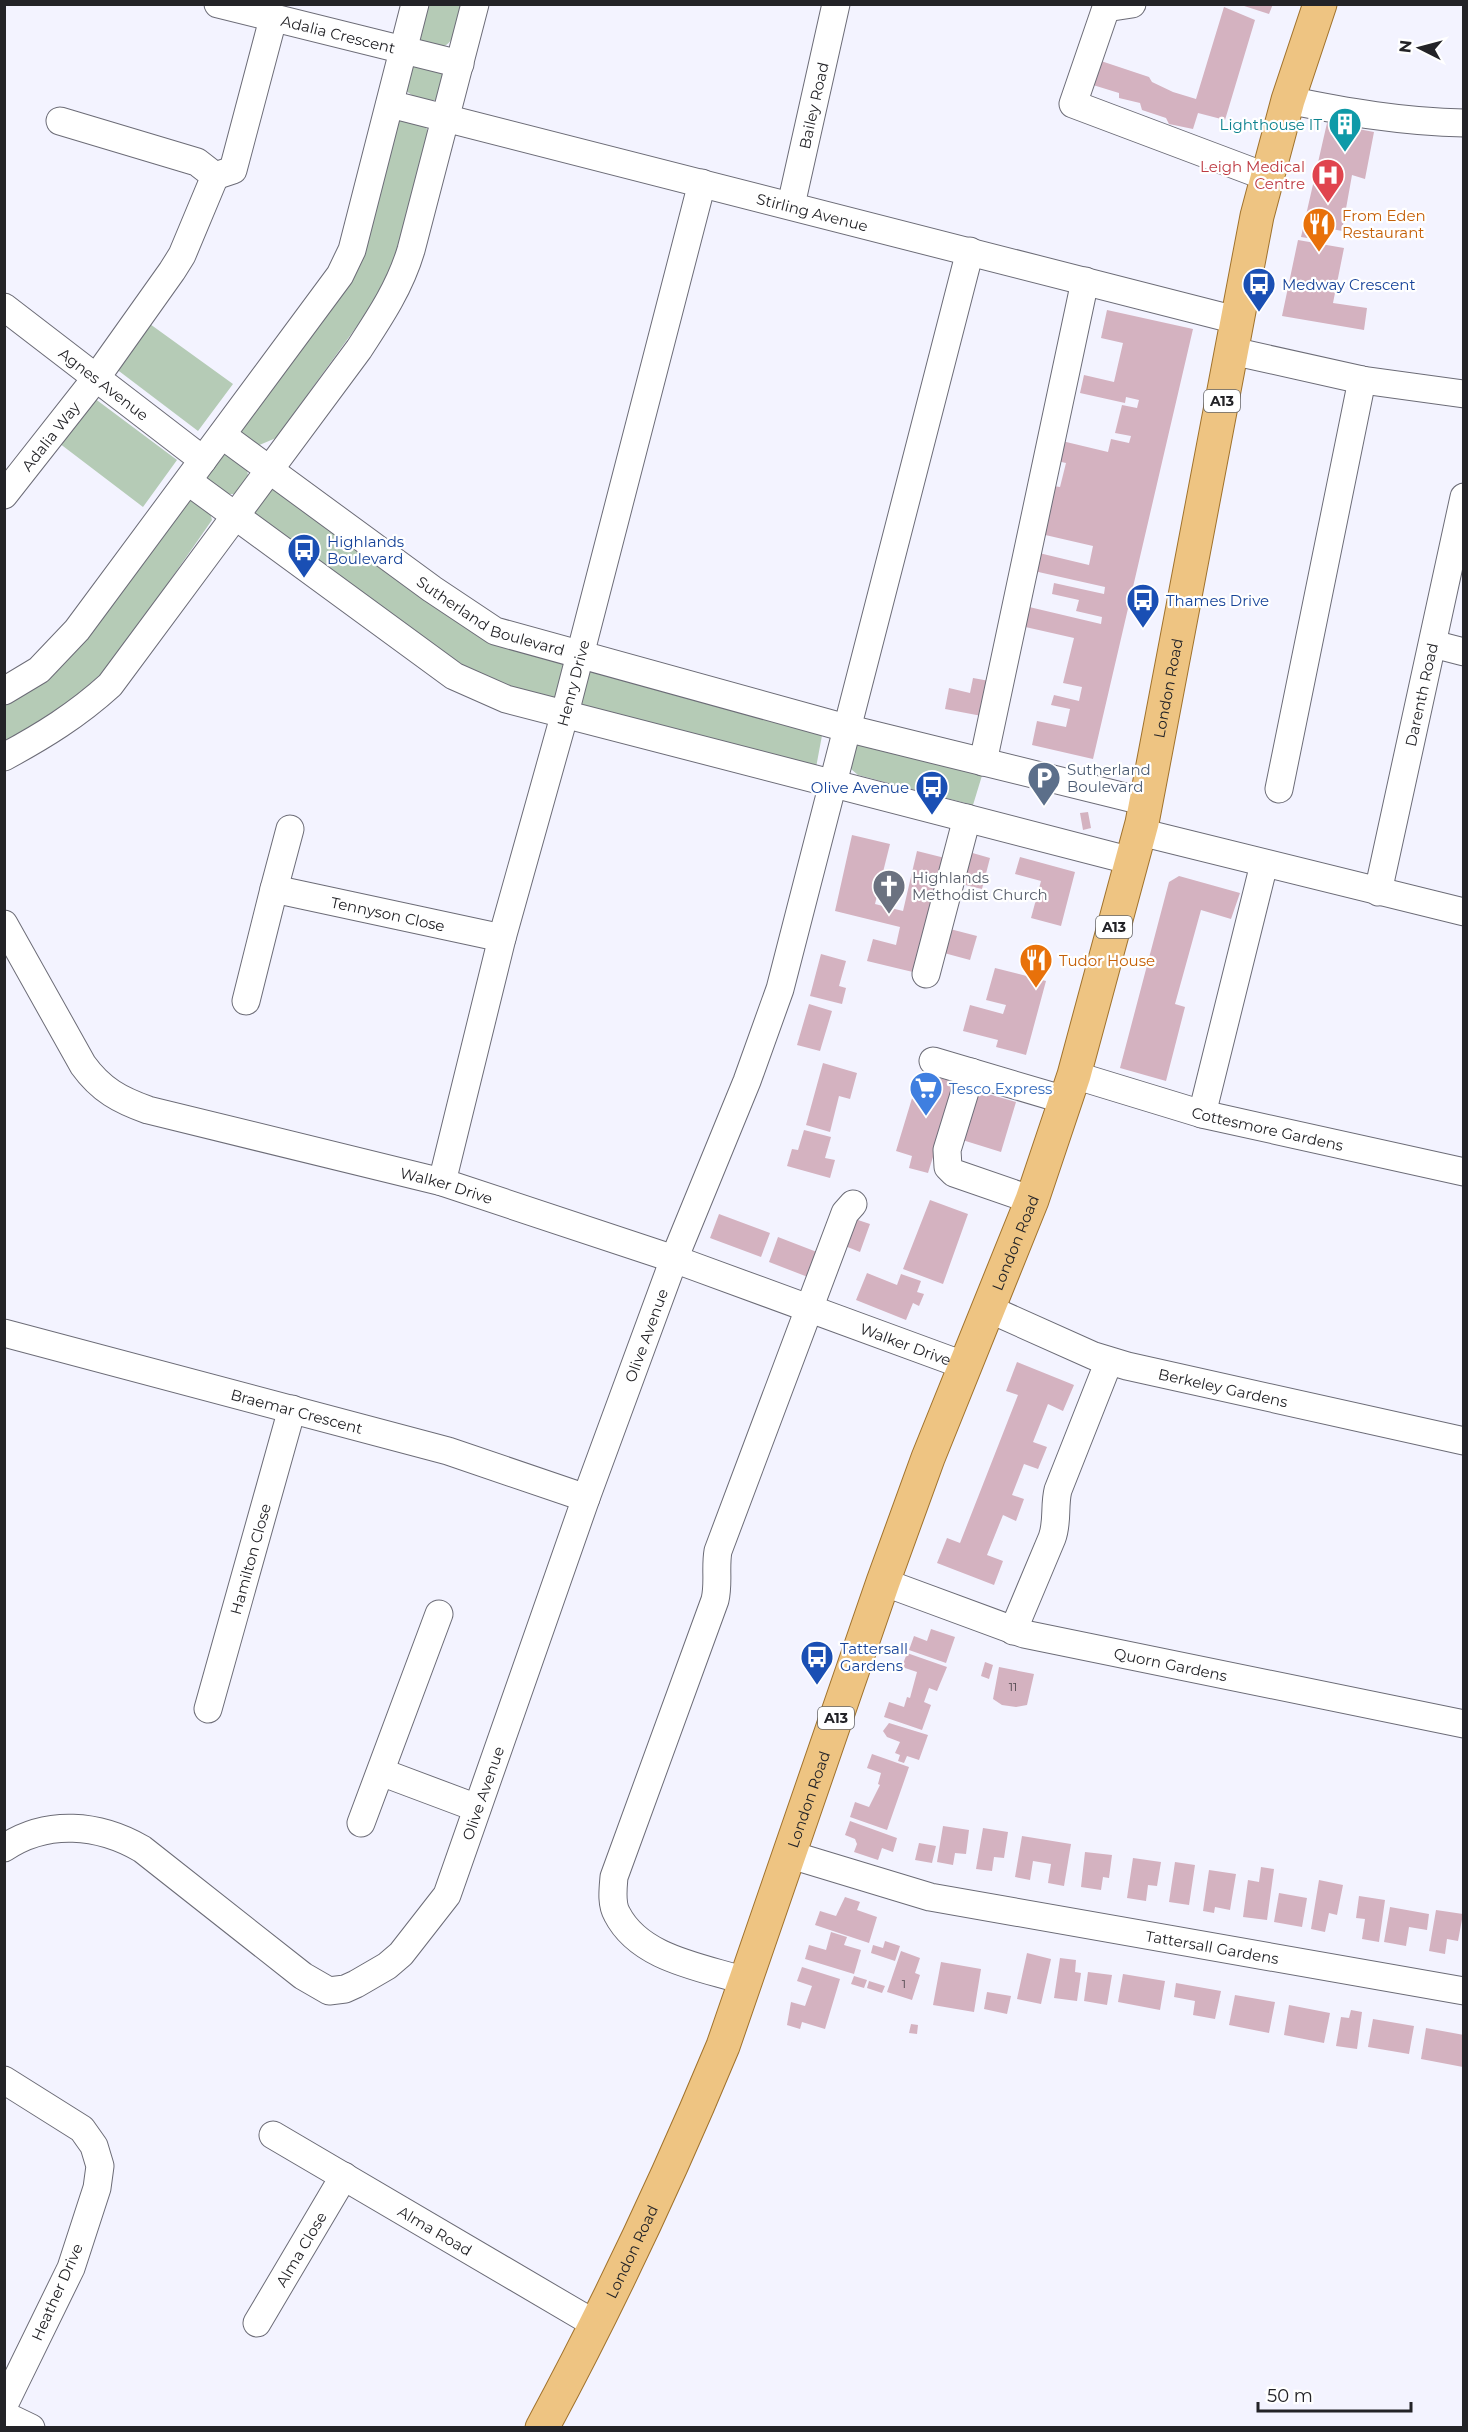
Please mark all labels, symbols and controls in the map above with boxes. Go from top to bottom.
street label: Adalia Crescent [279,11,397,57]
north arrow [1390,18,1450,78]
text: N [1395,39,1416,54]
street label: Bailey Road [794,60,832,151]
building icon: Lighthouse IT [1327,106,1363,153]
place label: Lighthouse IT [1220,115,1322,134]
place label: Leigh Medical Centre [1200,157,1305,193]
hospital icon: Leigh Medical Centre [1310,157,1346,204]
street label: Stirling Avenue [755,189,870,235]
restaurant icon: From Eden Restaurant [1301,206,1337,253]
place label: From Eden Restaurant [1342,206,1426,242]
bus stop icon: Medway Crescent [1241,266,1277,313]
place label: Medway Crescent [1282,275,1416,294]
street label: Agnes Avenue [55,343,153,424]
road number: A13 [1204,390,1240,412]
street label: Adalia Way [17,397,84,475]
bus stop icon: Highlands Boulevard [286,532,322,579]
place label: Highlands Boulevard [327,532,404,568]
street label: Sutherland Boulevard [413,572,567,659]
bus stop icon: Thames Drive [1125,582,1161,629]
place label: Thames Drive [1166,591,1269,610]
street label: London Road [1149,637,1186,740]
street label: Henry Drive [552,638,593,728]
street label: Darenth Road [1400,641,1441,748]
parking icon: Sutherland Boulevard [1026,760,1062,807]
place label: Sutherland Boulevard [1067,760,1151,796]
bus stop icon: Olive Avenue [914,769,950,816]
place label: Olive Avenue [811,778,909,797]
church icon: Highlands Methodist Church [871,868,907,915]
place label: Highlands Methodist Church [912,868,1048,904]
street label: Tennyson Close [329,892,447,935]
road number: A13 [1096,916,1132,938]
restaurant icon: Tudor House [1018,942,1054,989]
place label: Tudor House [1059,951,1155,970]
supermarket icon: Tesco Express [908,1070,944,1117]
place label: Tesco Express [949,1079,1052,1098]
street label: Cottesmore Gardens [1189,1102,1345,1155]
street label: Walker Drive [398,1163,495,1208]
street label: London Road [987,1192,1043,1293]
street label: Olive Avenue [620,1286,672,1385]
street label: Walker Drive [857,1319,954,1369]
street label: Berkeley Gardens [1157,1364,1290,1411]
street label: Braemar Crescent [229,1384,365,1437]
street label: Hamilton Close [225,1501,275,1617]
bus stop icon: Tattersall Gardens [799,1639,835,1686]
place label: Tattersall Gardens [840,1639,908,1675]
street label: Quorn Gardens [1112,1643,1229,1685]
house number: 11 [1009,1679,1017,1694]
road number: A13 [818,1707,854,1729]
street label: Olive Avenue [457,1744,508,1843]
street label: London Road [783,1748,834,1850]
street label: Tattersall Gardens [1144,1926,1280,1968]
house number: 1 [902,1976,906,1991]
street label: Alma Road [395,2201,476,2259]
street label: London Road [601,2202,662,2301]
street label: Alma Close [271,2208,330,2290]
street label: Heather Drive [27,2240,87,2344]
scale bar [1258,2375,1411,2413]
text: 50 m [1267,2385,1313,2407]

